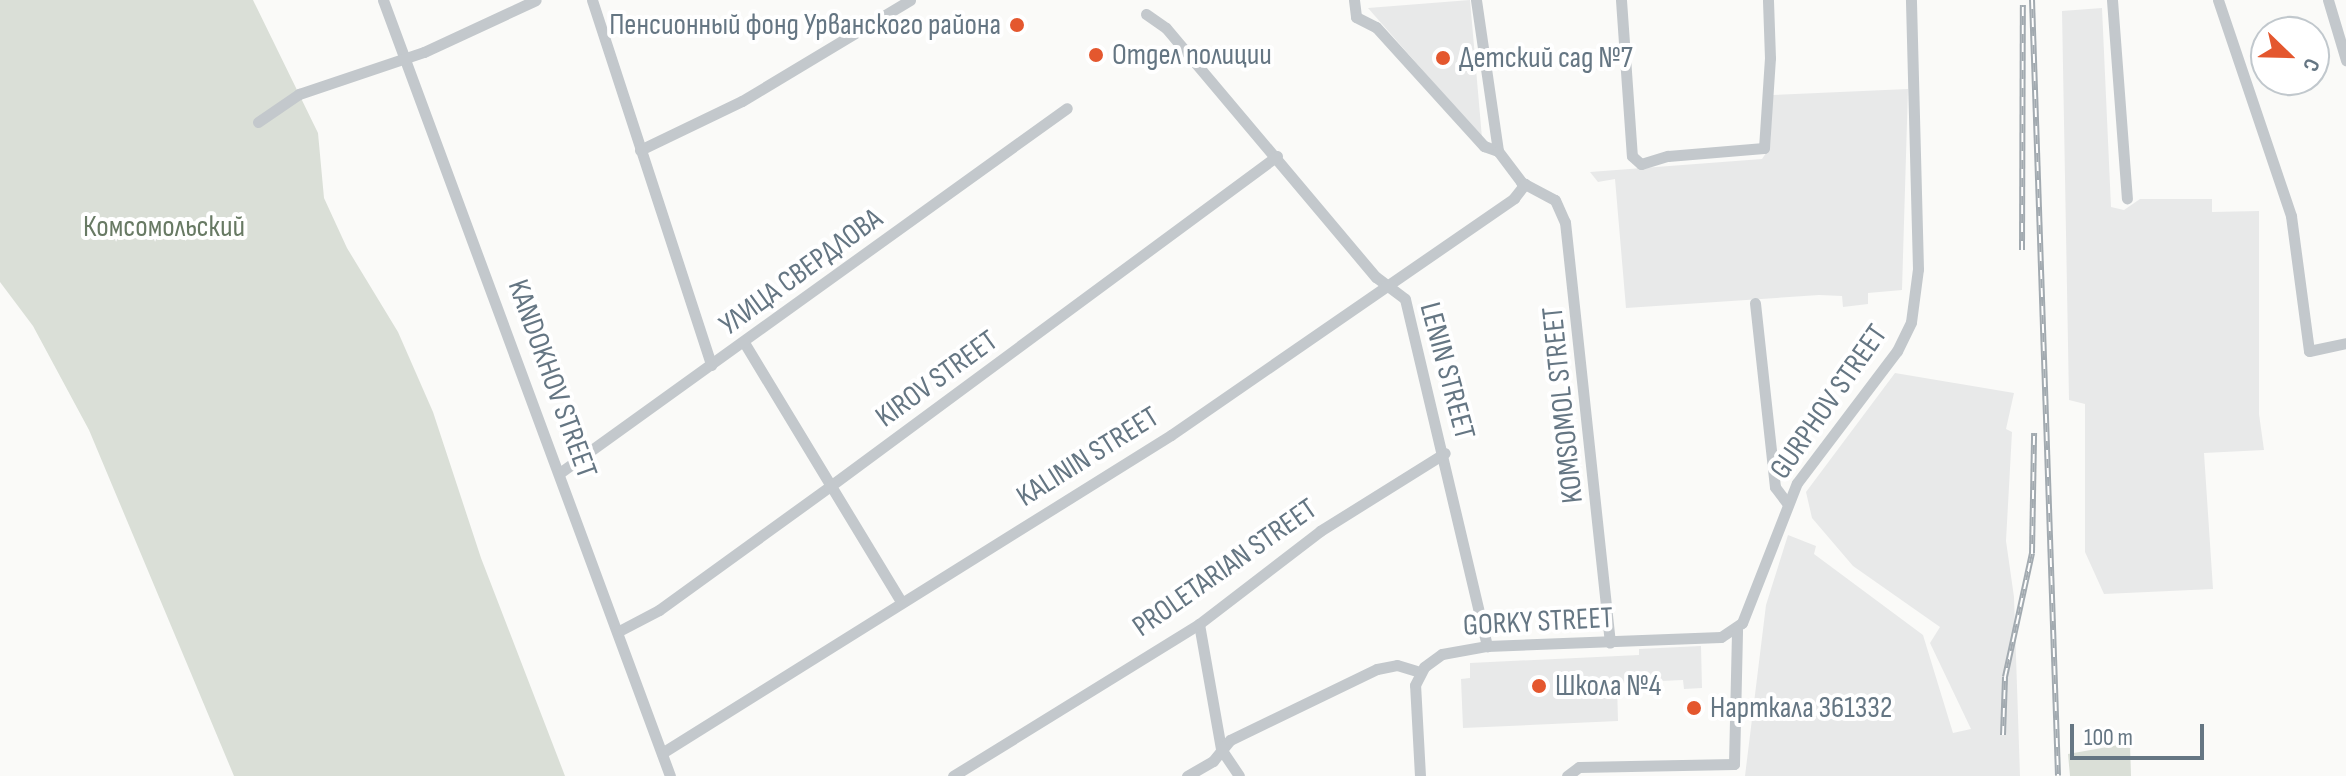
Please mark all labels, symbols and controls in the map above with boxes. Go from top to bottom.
place label: Пенсионный фонд Урванского района [609,7,1001,43]
marker: Пенсионный фонд Урванского района [1008,16,1026,34]
north arrow [2250,16,2330,96]
place label: Отдел полиции [1112,37,1272,73]
place label: Детский сад №7 [1459,40,1633,76]
marker: Отдел полиции [1087,46,1105,64]
marker: Детский сад №7 [1434,49,1452,67]
text: С [2296,54,2325,75]
street label: УЛИЦА СВЕРДЛОВА [712,201,890,343]
park label: Комсомольский [83,209,245,245]
street label: KANDOKHOV STREET [499,275,605,483]
street label: LENIN STREET [1411,299,1483,443]
street label: KOMSOMOL STREET [1535,305,1591,505]
street label: GURPHOV STREET [1763,318,1895,486]
street label: KIROV STREET [869,323,1005,435]
street label: KALININ STREET [1010,399,1166,515]
street label: PROLETARIAN STREET [1126,491,1324,645]
street label: GORKY STREET [1462,600,1614,644]
place label: Школа №4 [1555,668,1661,704]
marker: Школа №4 [1530,677,1548,695]
place label: Нарткала 361332 [1710,690,1892,726]
marker: Нарткала 361332 [1685,699,1703,717]
scale bar [2074,708,2208,758]
text: 100 m [2084,723,2133,752]

